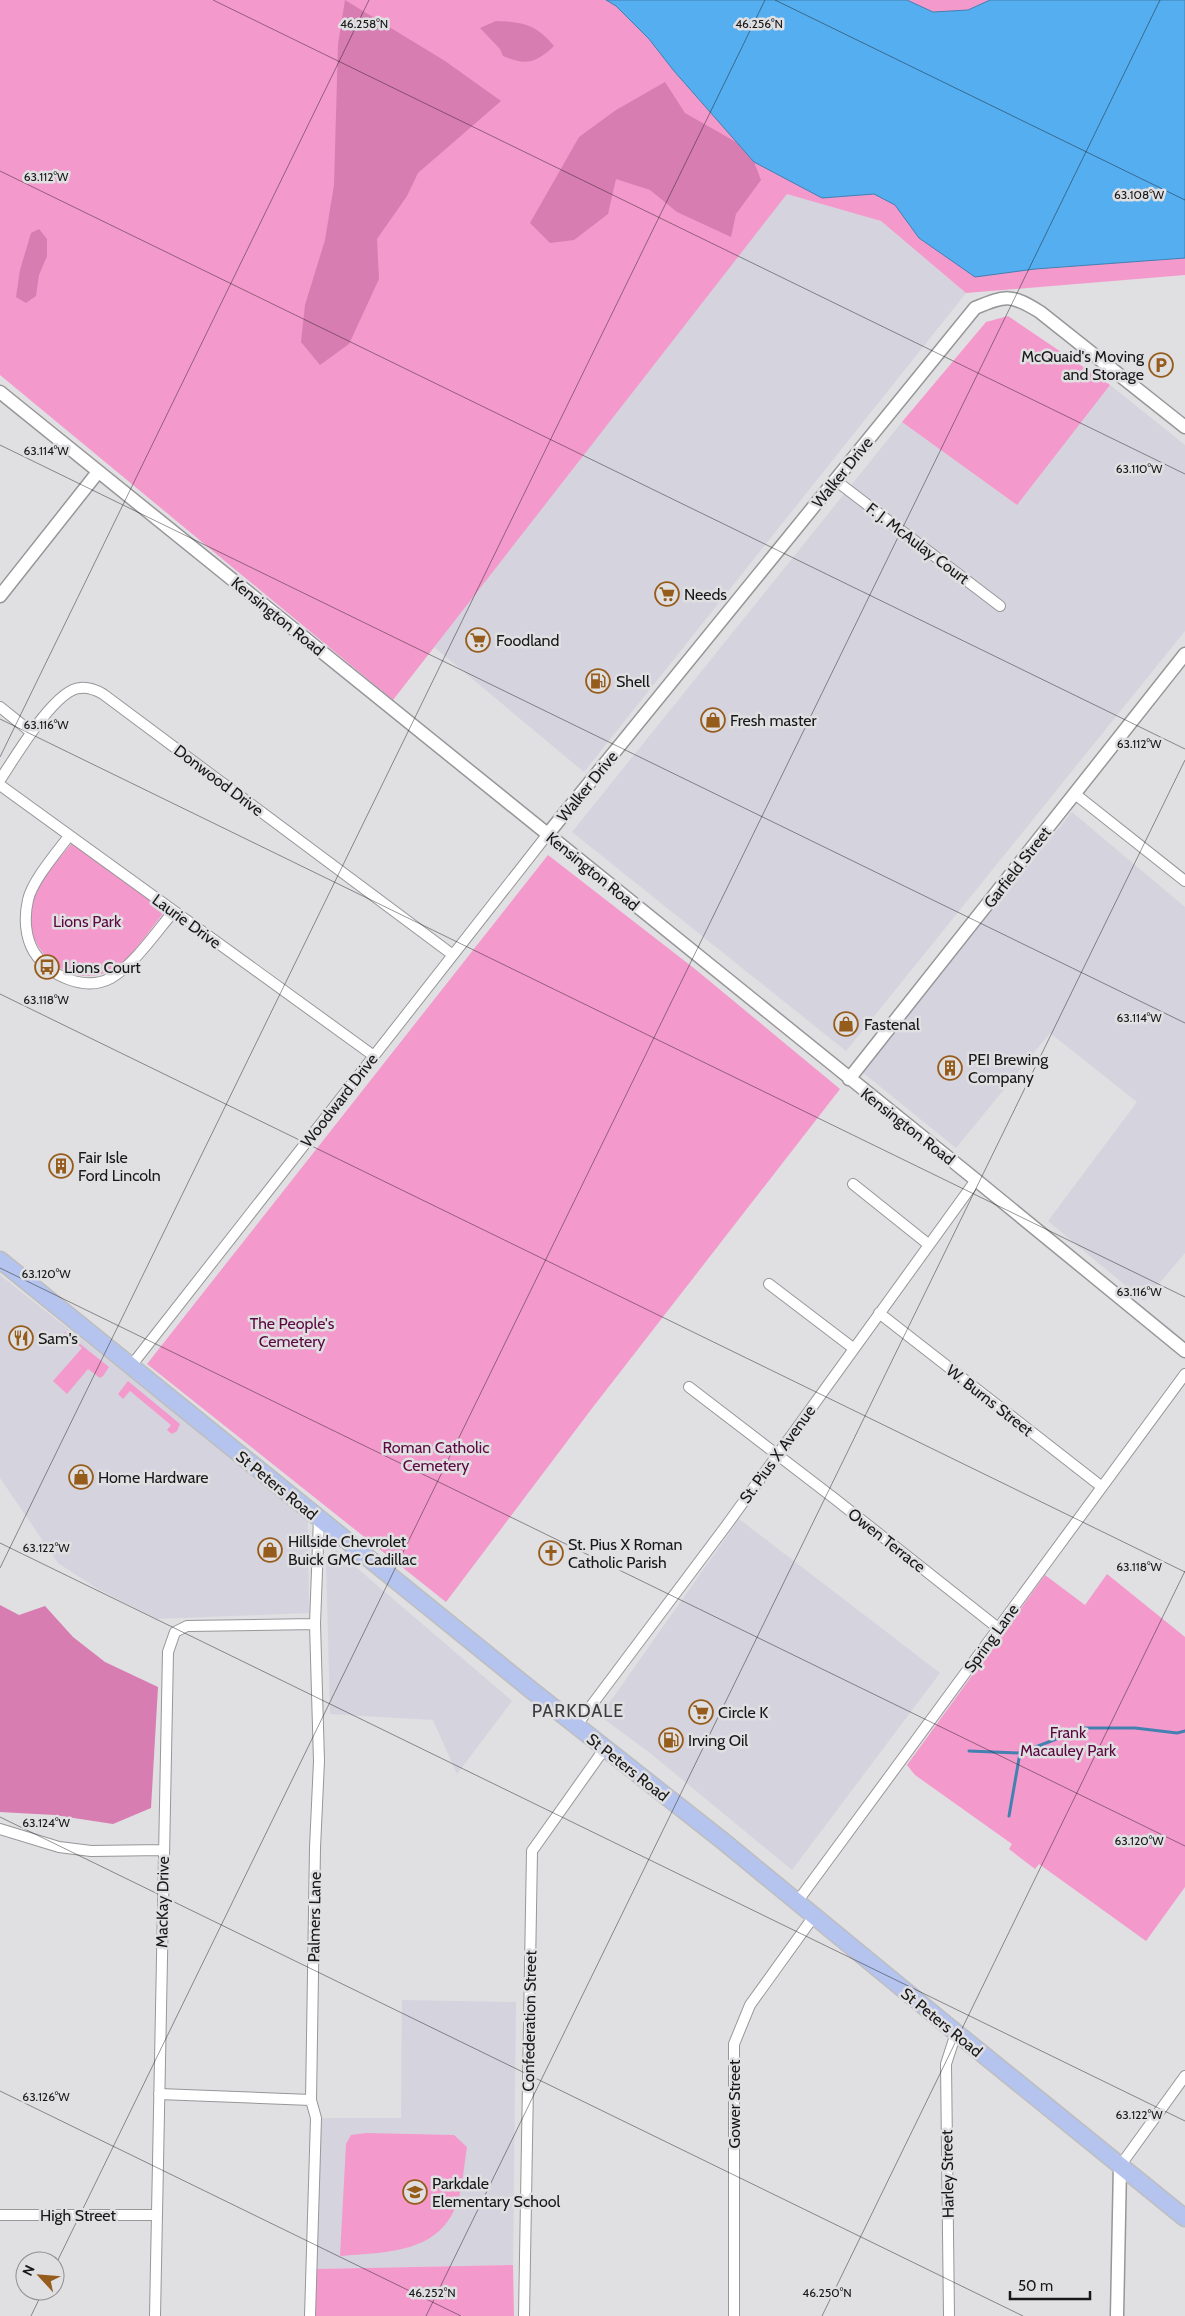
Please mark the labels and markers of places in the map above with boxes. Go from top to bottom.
place label: McQuaid's Moving and Storage [1021,347,1145,384]
parking icon: McQuaid's Moving and Storage [1148,352,1174,378]
supermarket icon: Needs [654,581,680,607]
place label: Needs [684,585,727,604]
supermarket icon: Foodland [465,627,491,653]
place label: Foodland [496,631,559,650]
fuel station icon: Shell [585,668,611,694]
place label: Shell [616,672,650,691]
shop icon: Fresh master [700,707,726,733]
place label: Fresh master [730,711,817,730]
bus stop icon: Lions Court [34,954,60,980]
place label: Lions Court [64,958,141,977]
shop icon: Fastenal [833,1011,859,1037]
place label: Fastenal [864,1015,920,1034]
place label: PEI Brewing Company [968,1050,1049,1087]
building icon: PEI Brewing Company [937,1055,963,1081]
place label: Fair Isle Ford Lincoln [78,1148,161,1185]
building icon: Fair Isle Ford Lincoln [48,1153,74,1179]
restaurant icon: Sam's [8,1325,34,1351]
place label: Sam's [38,1329,78,1348]
shop icon: Home Hardware [68,1464,94,1490]
place label: Home Hardware [98,1468,209,1487]
place label: Hillside Chevrolet Buick GMC Cadillac [288,1532,417,1569]
place label: St. Pius X Roman Catholic Parish [568,1535,682,1572]
shop icon: Hillside Chevrolet Buick GMC Cadillac [257,1537,283,1563]
church icon: St. Pius X Roman Catholic Parish [538,1540,564,1566]
supermarket icon: Circle K [688,1699,714,1725]
place label: Circle K [718,1703,768,1722]
fuel station icon: Irving Oil [658,1727,684,1753]
place label: Irving Oil [688,1731,748,1750]
place label: Parkdale Elementary School [432,2174,560,2211]
school or university icon: Parkdale Elementary School [402,2179,428,2205]

